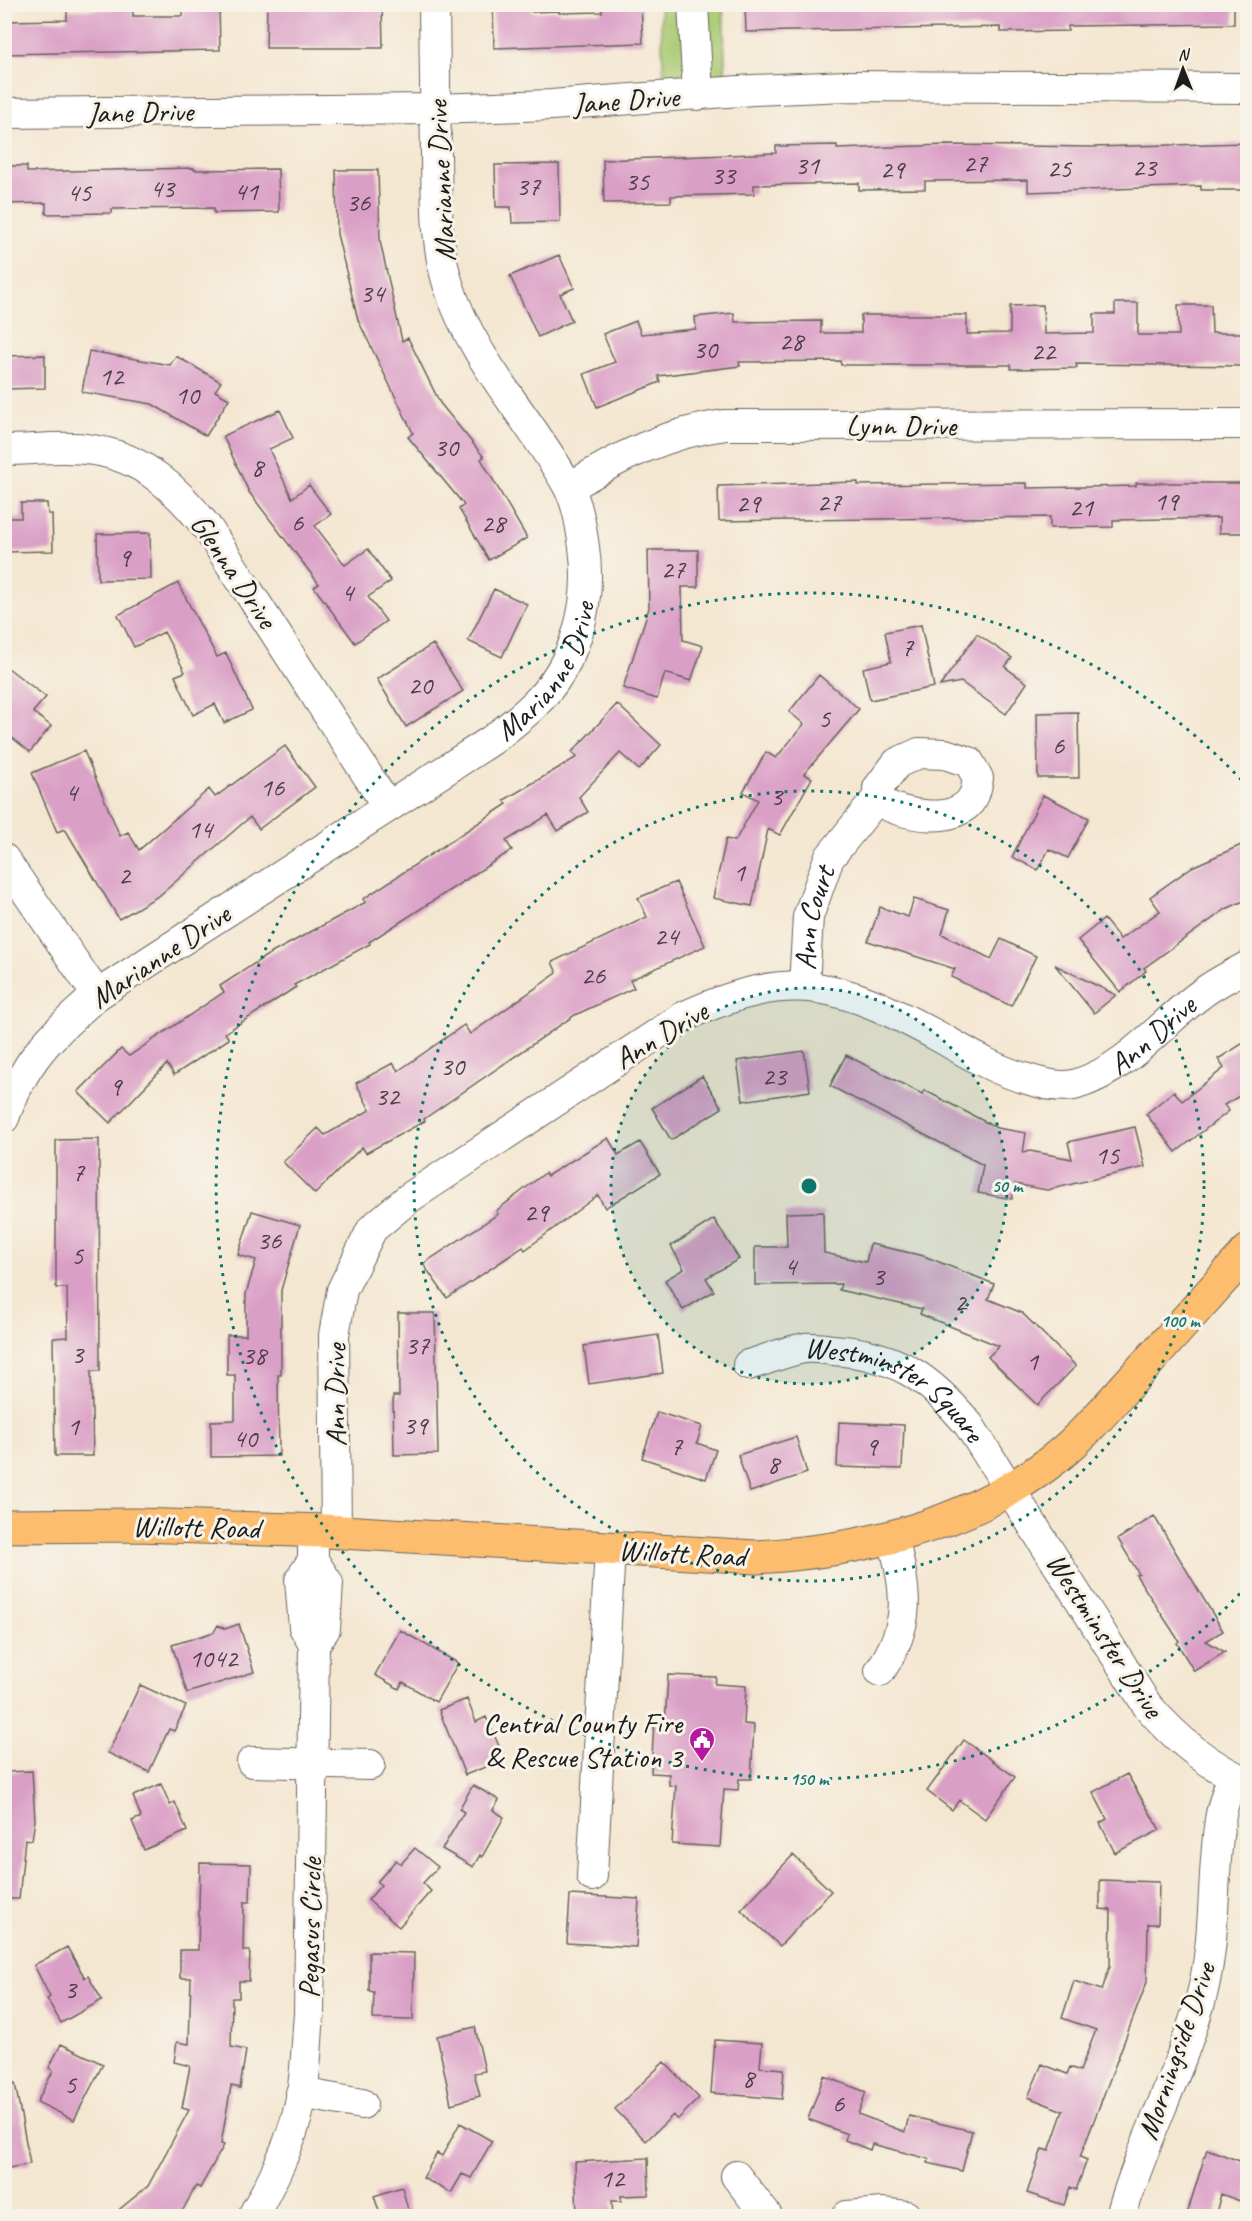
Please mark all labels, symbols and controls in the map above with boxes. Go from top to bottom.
north arrow [1153,39,1213,99]
text: N [1178,45,1191,65]
street label: Jane Drive [570,77,682,123]
street label: Jane Drive [85,92,196,132]
street label: Marianne Drive [418,97,464,262]
house number: 27 [963,146,989,180]
house number: 31 [795,148,821,182]
house number: 23 [1132,150,1158,184]
house number: 25 [1047,151,1073,185]
house number: 29 [880,152,906,186]
house number: 33 [711,158,737,192]
house number: 35 [625,164,651,198]
house number: 37 [516,169,542,203]
house number: 43 [150,171,176,205]
house number: 41 [234,174,260,208]
house number: 45 [67,175,93,209]
house number: 36 [346,185,371,219]
house number: 34 [360,276,387,310]
house number: 28 [779,324,806,358]
house number: 30 [693,332,719,366]
house number: 22 [1031,334,1057,368]
house number: 12 [99,359,125,393]
house number: 10 [175,378,201,412]
street label: Lynn Drive [846,406,958,444]
house number: 30 [434,430,460,464]
house number: 8 [251,450,266,484]
house number: 19 [1154,484,1180,518]
house number: 27 [817,485,843,519]
house number: 29 [736,486,762,520]
house number: 21 [1069,490,1095,524]
house number: 6 [291,505,304,539]
house number: 28 [481,506,508,540]
street label: Glenna Drive [182,507,287,637]
house number: 9 [118,540,132,574]
house number: 27 [661,552,687,586]
house number: 4 [341,575,356,609]
street label: Marianne Drive [488,597,603,749]
house number: 7 [901,630,915,664]
house number: 20 [408,668,434,702]
house number: 5 [818,701,832,735]
house number: 6 [1052,728,1065,762]
house number: 16 [260,770,285,804]
house number: 4 [65,775,80,809]
house number: 3 [770,779,784,813]
house number: 14 [188,812,215,846]
house number: 1 [733,855,747,889]
house number: 2 [118,858,132,892]
street label: Ann Court [786,858,845,971]
street label: Marianne Drive [83,894,239,1017]
house number: 24 [654,919,681,953]
house number: 26 [581,958,606,992]
street label: Ann Drive [1102,985,1205,1083]
street label: Ann Drive [607,991,717,1078]
house number: 30 [440,1049,466,1083]
house number: 23 [762,1059,788,1093]
house number: 9 [109,1069,123,1103]
house number: 32 [375,1079,401,1113]
house number: 15 [1095,1138,1121,1172]
house number: 7 [72,1155,86,1189]
text: 50 m [992,1175,1024,1197]
centre of rings [799,1176,819,1196]
house number: 29 [524,1195,550,1229]
house number: 36 [257,1223,282,1257]
house number: 5 [71,1238,85,1272]
house number: 4 [784,1249,799,1283]
house number: 3 [872,1259,886,1293]
house number: 2 [954,1285,968,1319]
text: 100 m [1161,1310,1201,1332]
house number: 37 [405,1328,431,1362]
street label: Westminster Square [803,1328,995,1451]
house number: 3 [71,1337,85,1371]
house number: 38 [242,1338,269,1372]
street label: Ann Drive [316,1341,354,1446]
house number: 1 [1026,1344,1040,1378]
house number: 39 [403,1408,429,1442]
house number: 1 [67,1409,81,1443]
house number: 40 [233,1421,259,1455]
house number: 7 [670,1429,684,1463]
house number: 9 [865,1429,879,1463]
house number: 8 [767,1447,782,1481]
street label: Willott Road [132,1507,264,1547]
street label: Willott Road [617,1531,751,1576]
street label: Westminster Drive [1038,1545,1174,1727]
house number: 1042 [189,1641,239,1675]
place label: Central County Fire & Rescue Station 3 [483,1704,684,1776]
public building icon: Central County Fire & Rescue Station 3 [687,1725,717,1763]
text: 150 m [790,1768,830,1790]
street label: Pegasus Circle [290,1855,330,1999]
street label: Morningside Drive [1128,1955,1225,2144]
house number: 3 [64,1972,78,2006]
house number: 8 [742,2061,757,2095]
house number: 5 [64,2067,78,2101]
house number: 6 [832,2086,845,2120]
house number: 12 [600,2161,626,2195]

